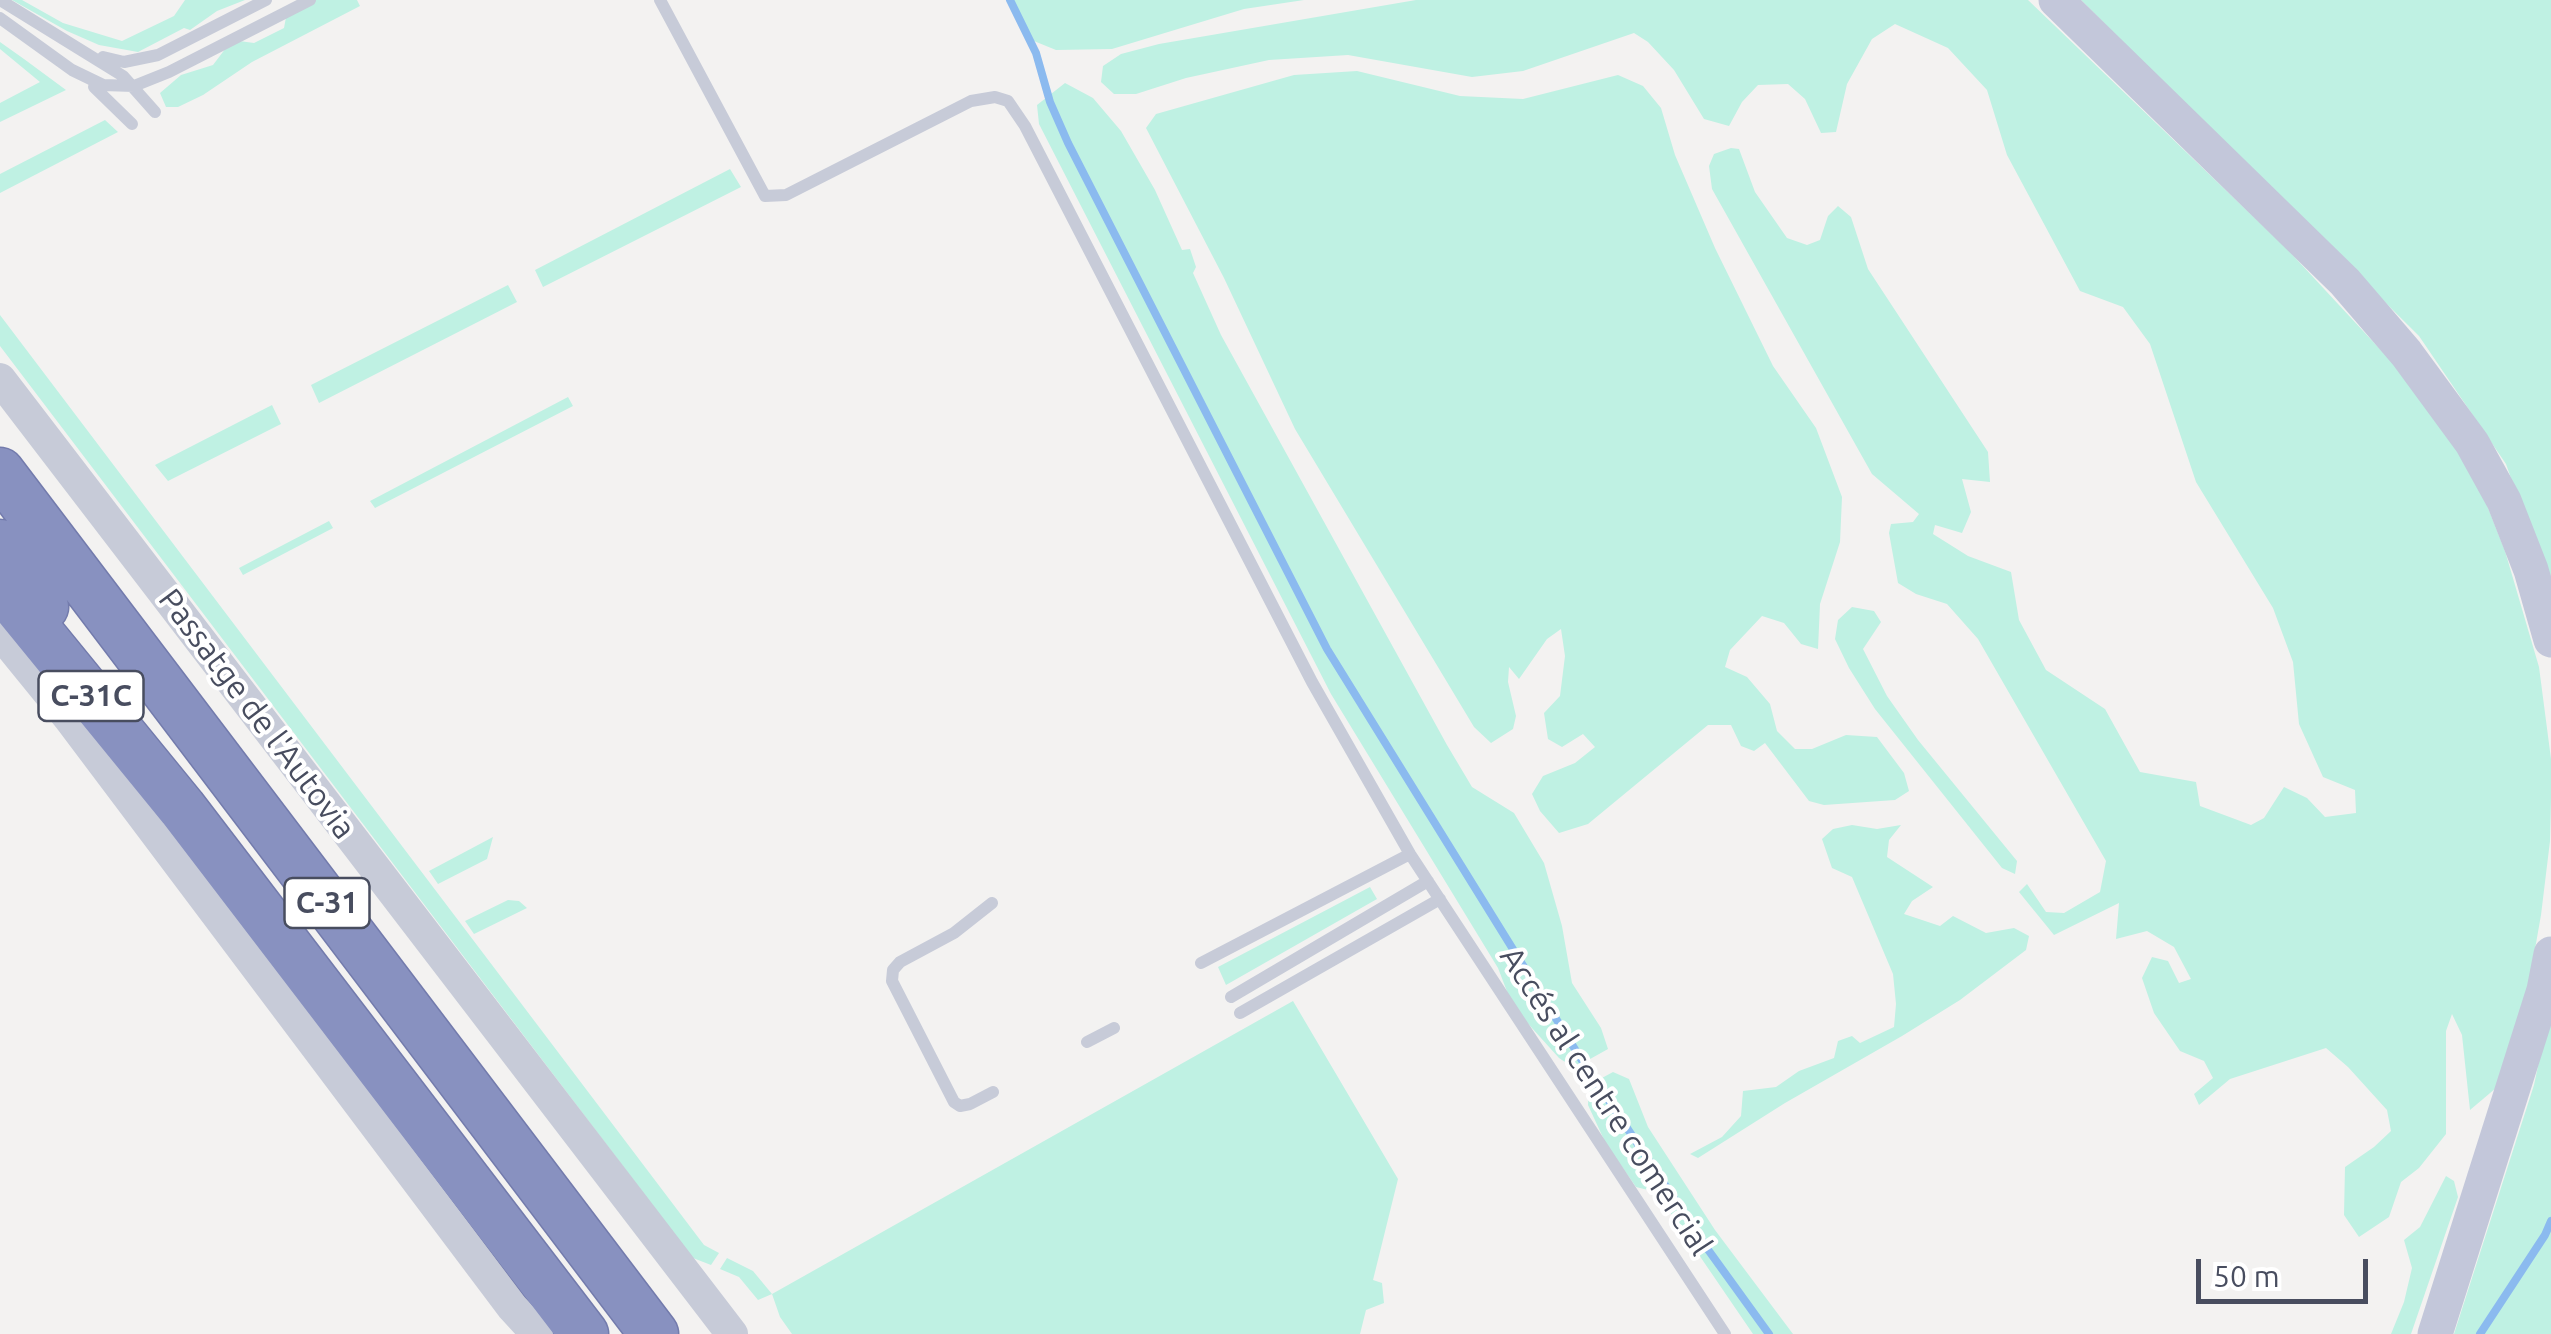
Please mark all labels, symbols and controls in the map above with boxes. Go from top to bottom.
street label: Passatge de l'Autovia [150,581,364,847]
road number: C-31C [38,671,144,721]
road number: C-31 [284,878,370,928]
street label: Accés al centre comercial [1492,940,1720,1262]
scale bar [2201,1239,2374,1301]
text: 50 m [2213,1259,2280,1293]

